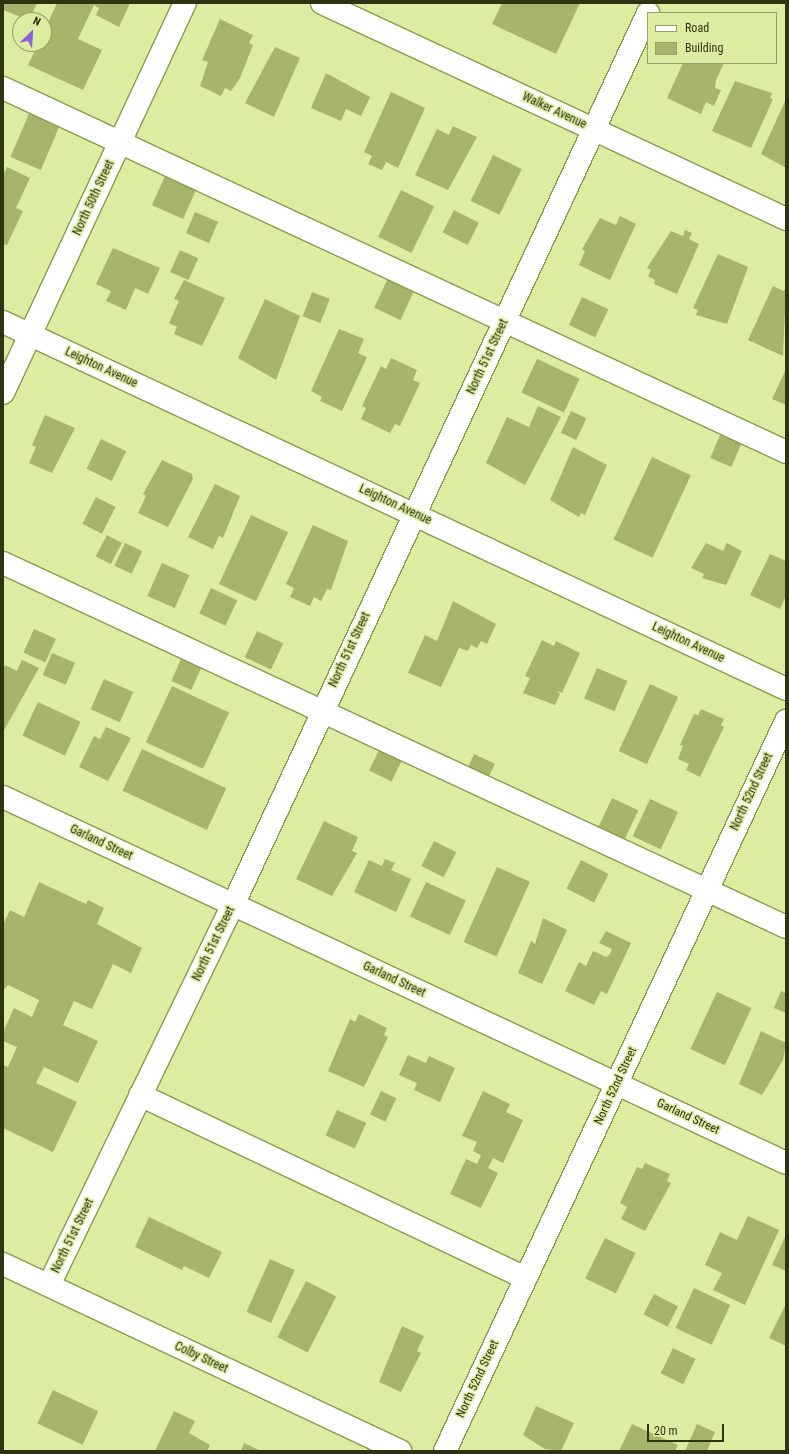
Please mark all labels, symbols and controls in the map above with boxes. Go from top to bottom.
north arrow [12,12,52,52]
legend [647,12,777,64]
text: N [31,14,43,29]
text: Road [685,21,709,35]
text: Building [685,41,723,55]
street label: Walker Avenue [520,90,588,132]
street label: North 50th Street [70,158,118,238]
street label: North 51st Street [464,317,512,397]
street label: Leighton Avenue [62,345,140,391]
street label: Leighton Avenue [356,482,434,528]
street label: North 51st Street [326,610,374,690]
street label: Leighton Avenue [649,620,727,666]
street label: North 52nd Street [728,751,776,833]
street label: Garland Street [67,822,135,864]
street label: North 51st Street [190,904,238,984]
street label: Garland Street [360,959,428,1001]
street label: North 52nd Street [592,1045,640,1127]
street label: Garland Street [654,1096,722,1138]
street label: North 51st Street [49,1196,97,1276]
street label: North 52nd Street [454,1338,502,1420]
street label: Colby Street [172,1339,230,1377]
scale bar [649,1416,726,1442]
text: 20 m [654,1424,678,1438]

